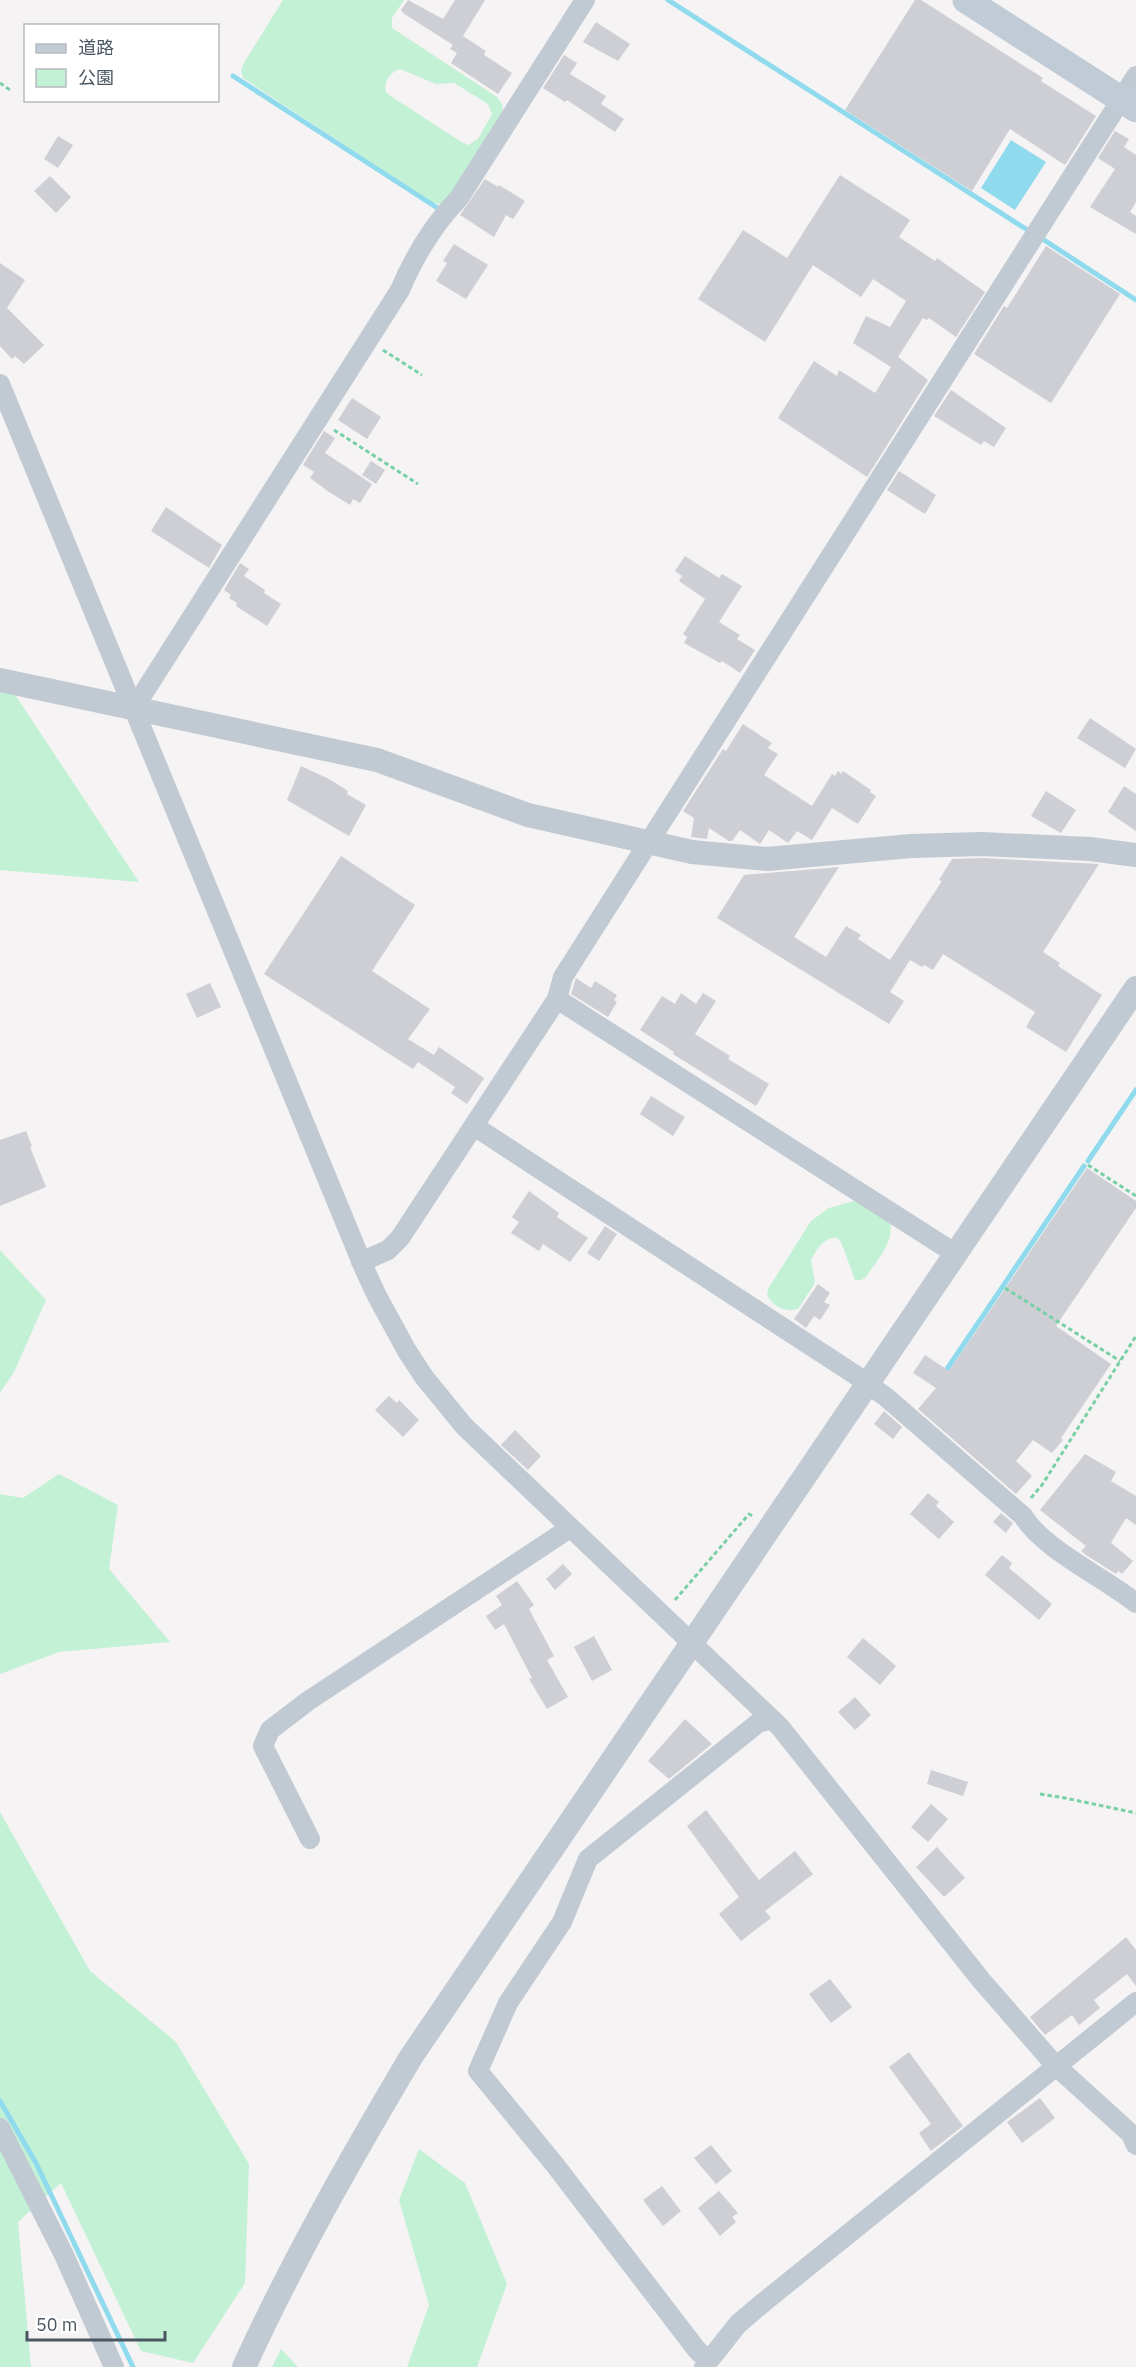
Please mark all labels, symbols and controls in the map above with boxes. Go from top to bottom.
legend [24,24,219,102]
text: 道路 [78,36,114,59]
text: 公園 [78,66,114,89]
scale bar [27,2304,165,2342]
text: 50 m [36,2313,78,2336]

